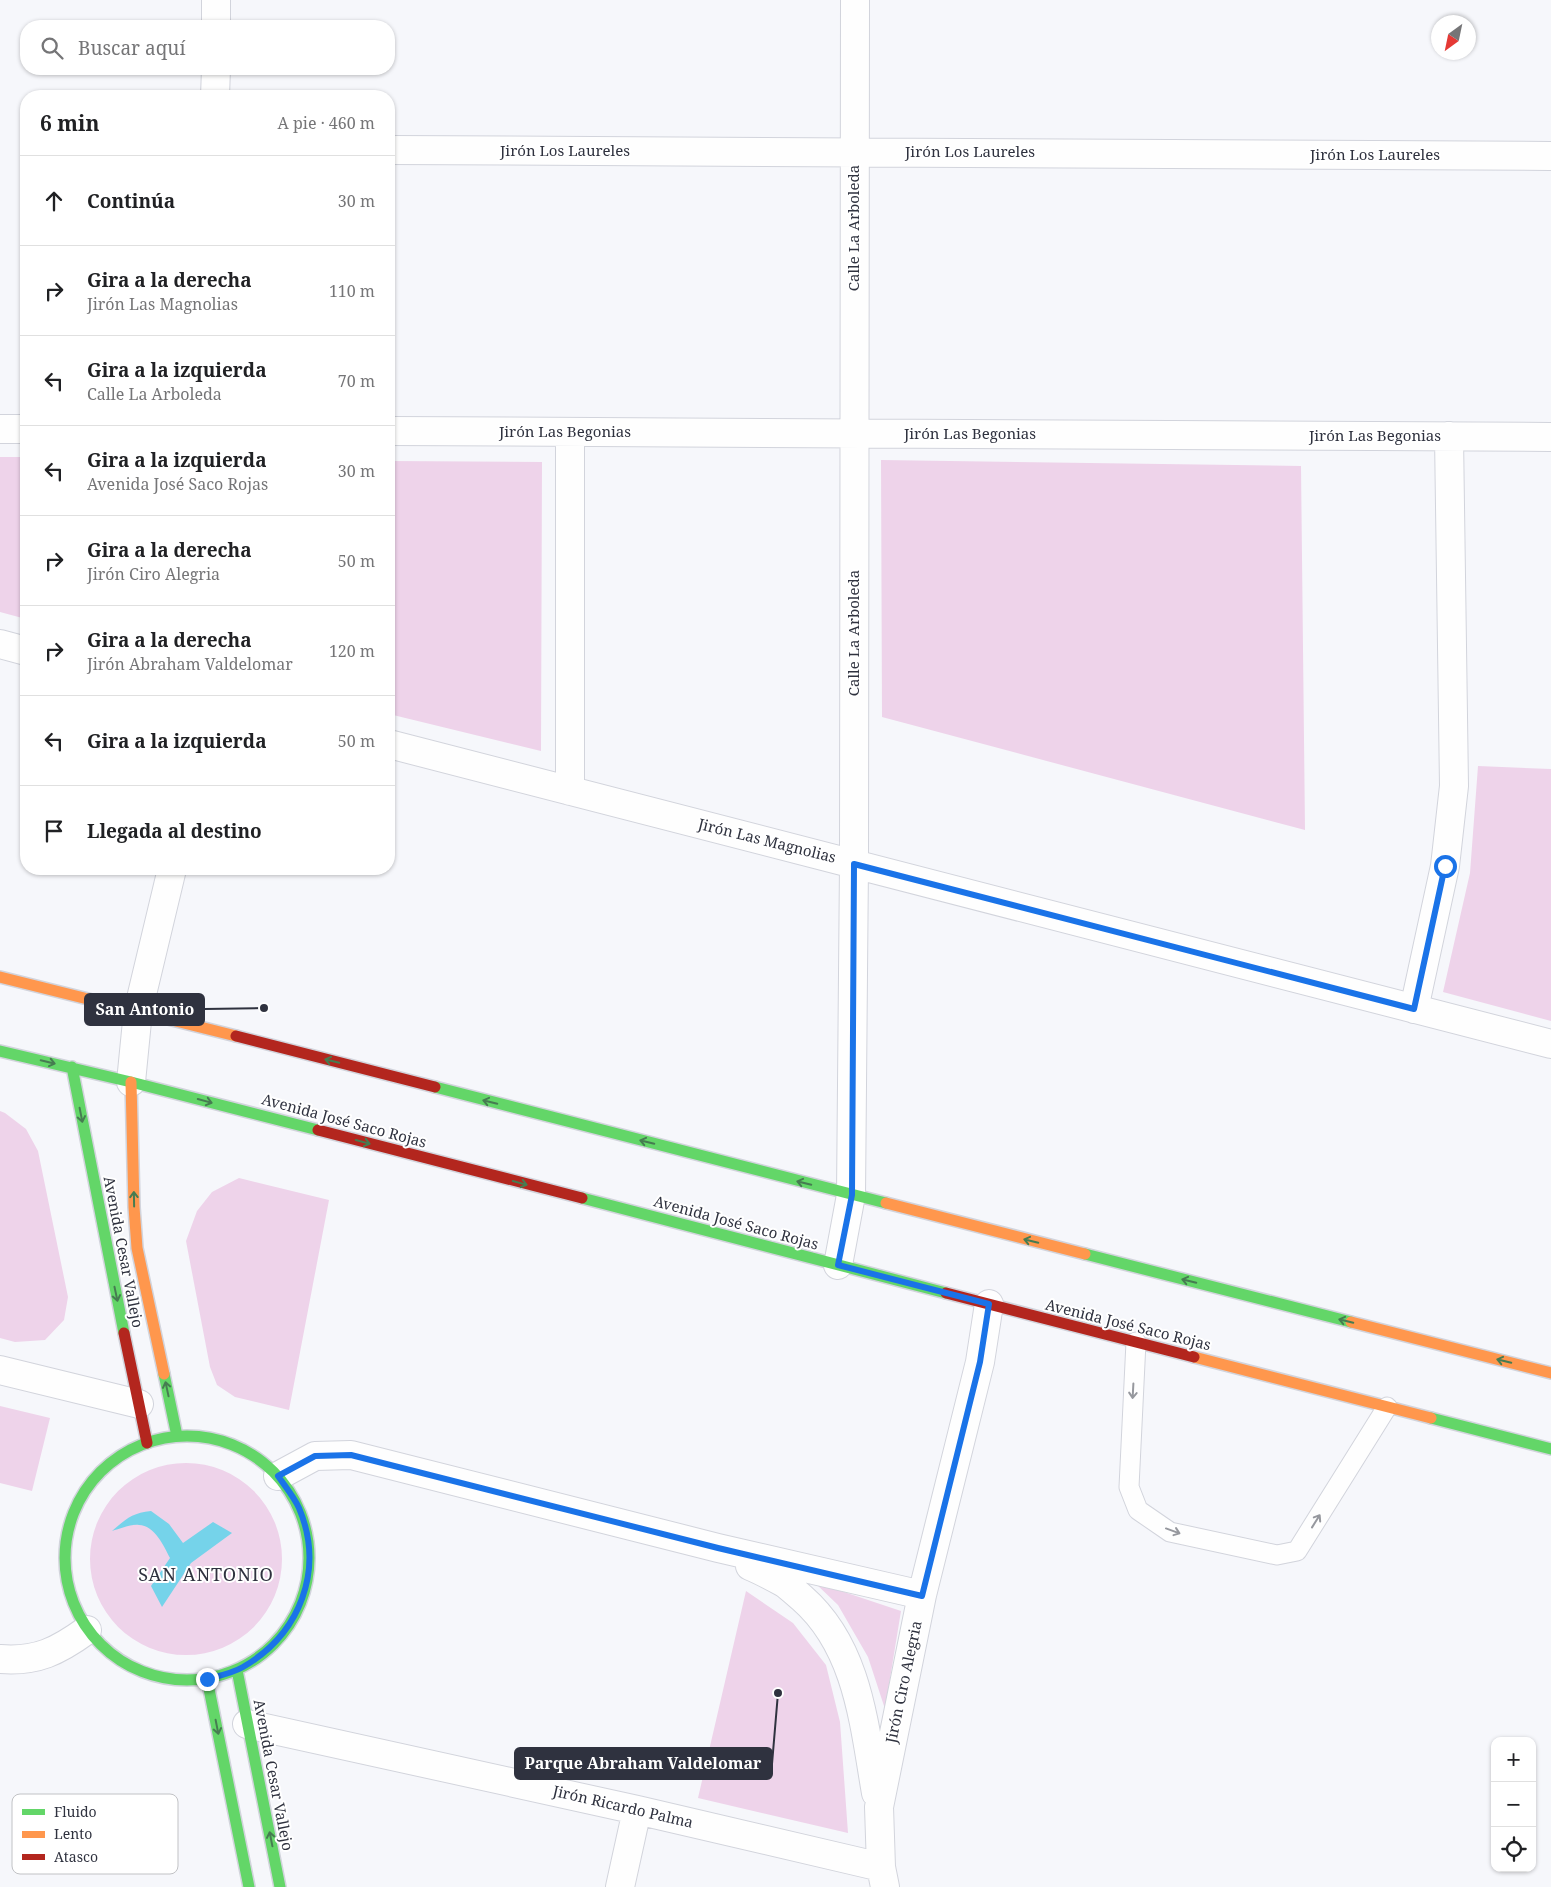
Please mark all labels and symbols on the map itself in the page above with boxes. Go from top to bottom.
north arrow [1431,15,1476,60]
street label: Jirón Los Laureles [499,140,630,160]
street label: Jirón Los Laureles [904,141,1035,161]
street label: Jirón Los Laureles [1309,144,1440,164]
street label: Calle La Arboleda [843,165,863,291]
street label: Jirón Las Begonias [498,421,631,441]
street label: Jirón Las Begonias [903,423,1036,443]
street label: Jirón Las Begonias [1308,425,1441,445]
street label: Calle La Arboleda [843,570,863,696]
street label: Jirón Las Magnolias [695,813,839,867]
route start [1434,855,1457,878]
callout: San Antonio [85,994,204,1025]
text: San Antonio [96,998,195,1020]
one-way arrow [325,1056,341,1065]
one-way arrow [39,1058,55,1067]
street label: Avenida José Saco Rojas [260,1088,429,1152]
one-way arrow [482,1096,498,1106]
one-way arrow [197,1097,213,1106]
one-way arrow [77,1107,87,1123]
one-way arrow [639,1137,655,1146]
one-way arrow [354,1138,370,1147]
street label: Avenida Cesar Vallejo [99,1174,148,1329]
one-way arrow [511,1178,527,1188]
one-way arrow [797,1178,813,1187]
street label: Avenida José Saco Rojas [652,1190,821,1254]
one-way arrow [129,1192,139,1208]
one-way arrow [1024,1236,1040,1245]
one-way arrow [1181,1276,1197,1285]
one-way arrow [112,1285,121,1301]
street label: Avenida José Saco Rojas [1043,1294,1213,1354]
one-way arrow [1339,1316,1355,1325]
one-way arrow [1496,1356,1512,1366]
one-way arrow [162,1381,171,1397]
one-way arrow [1129,1383,1138,1399]
one-way arrow [1311,1515,1321,1529]
one-way arrow [1165,1527,1181,1537]
district label: SAN ANTONIO [138,1562,274,1586]
street label: Jirón Ciro Alegria [880,1619,926,1746]
route end [196,1668,219,1691]
street label: Avenida Cesar Vallejo [249,1697,298,1852]
one-way arrow [212,1719,222,1735]
callout: Parque Abraham Valdelomar [515,1748,772,1779]
text: Parque Abraham Valdelomar [525,1752,762,1774]
street label: Jirón Ricardo Palma [550,1780,695,1832]
legend [12,1794,178,1874]
text: Fluido [54,1802,97,1821]
text: Lento [54,1824,92,1843]
one-way arrow [265,1832,275,1848]
text: Atasco [54,1847,98,1866]

